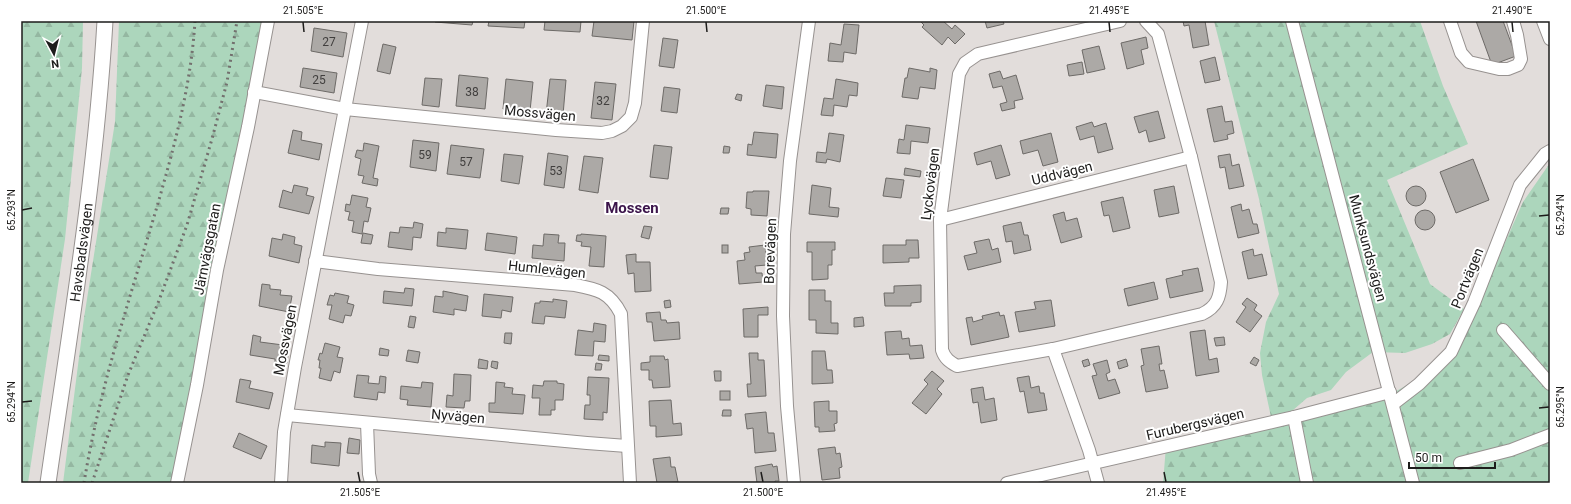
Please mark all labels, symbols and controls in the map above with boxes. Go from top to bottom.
text: 21.505°E [283,5,323,16]
text: 21.500°E [686,5,726,16]
text: 21.495°E [1089,5,1129,16]
text: 21.490°E [1492,5,1532,16]
north arrow [34,34,74,74]
house number: 27 [322,35,336,49]
text: N [50,57,60,70]
house number: 25 [312,73,326,87]
house number: 38 [465,85,479,99]
house number: 32 [596,94,610,108]
street label: Mossvägen [503,102,577,124]
street label: Lyckovägen [918,147,942,221]
house number: 59 [418,148,432,162]
house number: 57 [459,155,473,169]
street label: Uddvägen [1030,158,1094,188]
house number: 53 [549,164,563,178]
text: 65.293°N [6,189,17,231]
street label: Munksundsvägen [1346,193,1390,303]
text: 65.294°N [1555,194,1566,236]
district label: Mossen [605,199,659,217]
street label: Havsbadsvägen [67,202,96,303]
street label: Järnvägsgatan [190,202,224,296]
street label: Borevägen [761,218,779,284]
street label: Portvägen [1448,245,1486,311]
street label: Humlevägen [507,257,587,281]
street label: Mossvägen [270,303,300,377]
text: 65.294°N [6,381,17,423]
text: 65.295°N [1555,386,1566,428]
street label: Furubergsvägen [1144,405,1246,443]
street label: Nyvägen [430,406,486,426]
scale bar [1409,444,1495,470]
text: 50 m [1415,451,1442,465]
text: 21.505°E [340,487,380,498]
text: 21.500°E [743,487,783,498]
text: 21.495°E [1146,487,1186,498]

